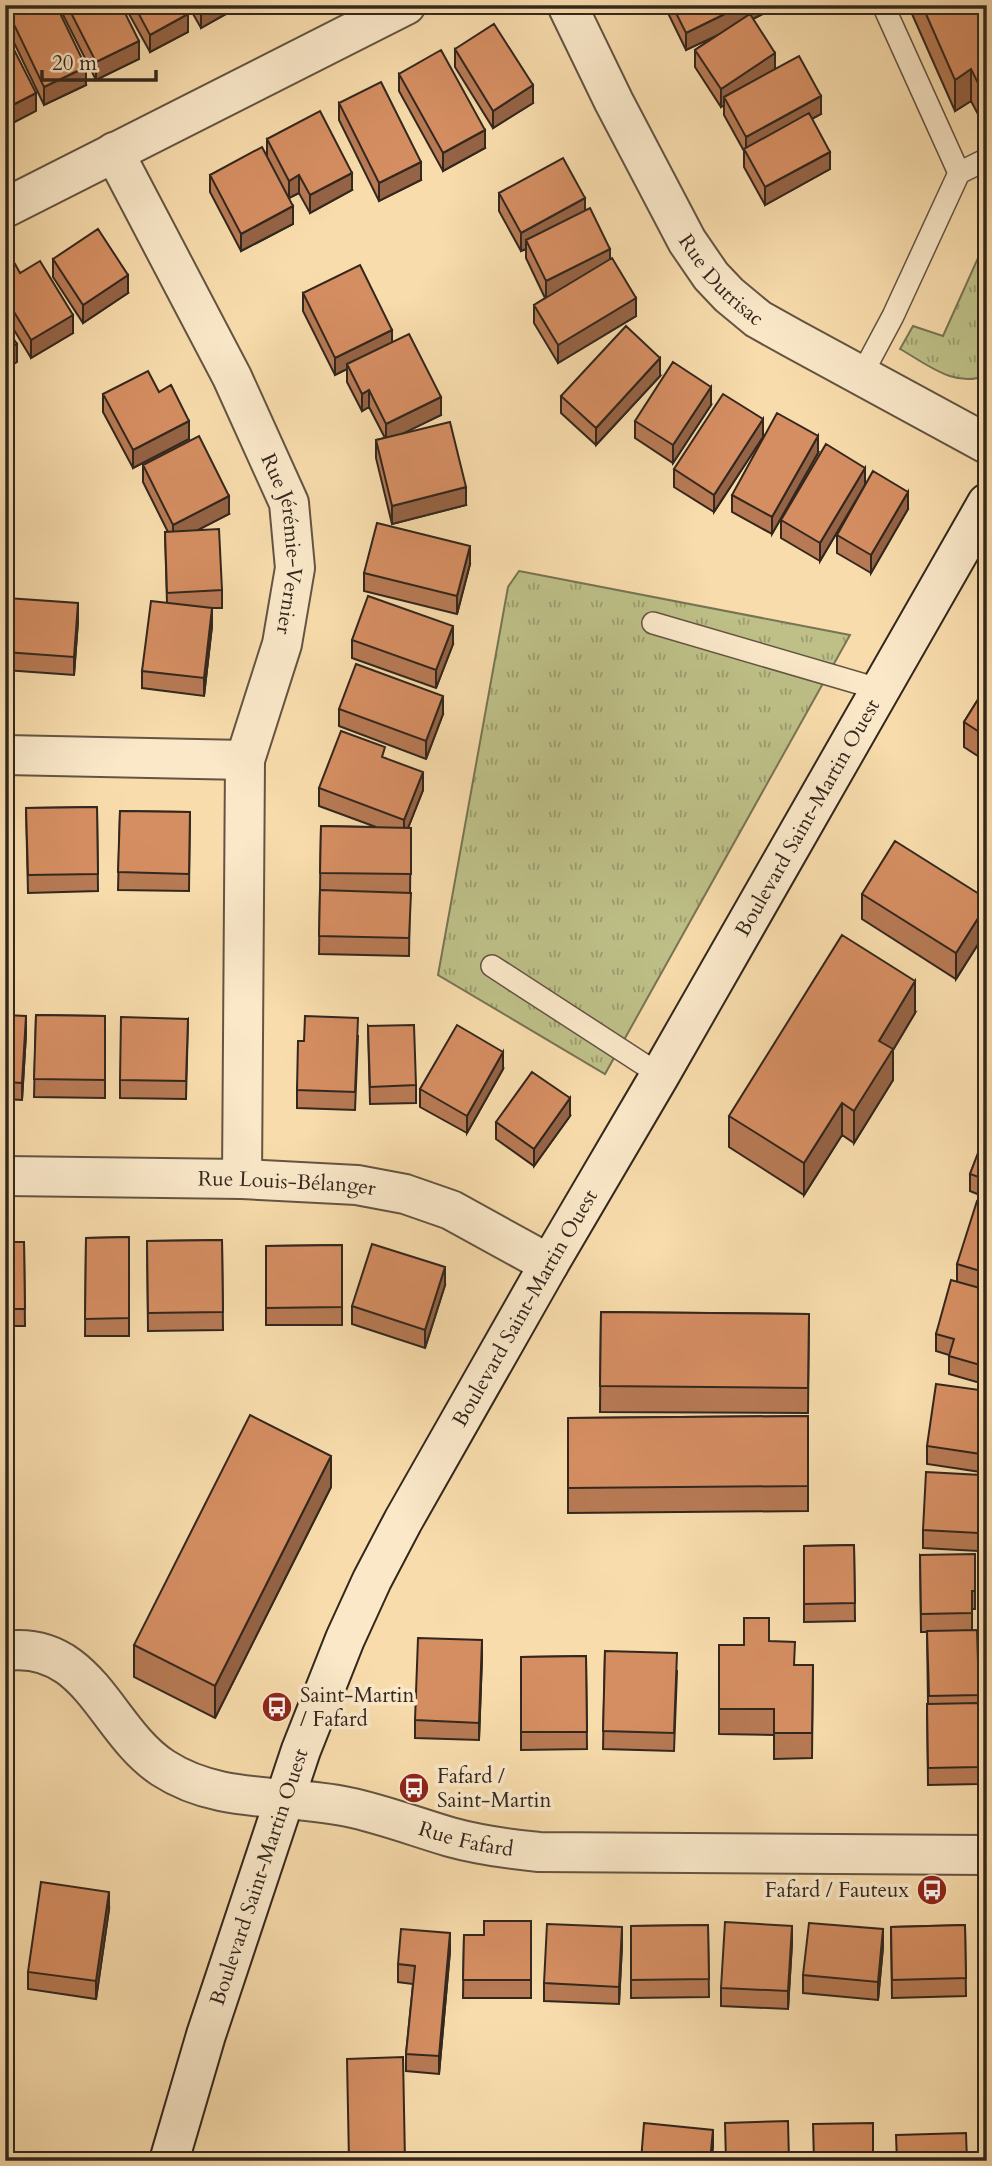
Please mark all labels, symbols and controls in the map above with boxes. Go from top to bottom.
scale bar [42,38,156,82]
text: 20 m [52,49,97,78]
street label: Rue Dutrisac [671,228,770,333]
street label: Rue Jérémie-Vernier [253,449,309,637]
street label: Boulevard Saint-Martin Ouest [728,693,887,942]
street label: Rue Louis-Bélanger [198,1164,379,1203]
street label: Boulevard Saint-Martin Ouest [445,1184,605,1432]
place label: Saint-Martin / Fafard [300,1681,414,1734]
bus stop icon: Saint-Martin / Fafard [260,1690,294,1724]
street label: Boulevard Saint-Martin Ouest [203,1744,316,2009]
place label: Fafard / Saint-Martin [437,1762,551,1815]
bus stop icon: Fafard / Saint-Martin [397,1771,431,1805]
street label: Rue Fafard [415,1814,515,1864]
bus stop icon: Fafard / Fauteux [915,1873,949,1907]
place label: Fafard / Fauteux [765,1876,910,1905]

